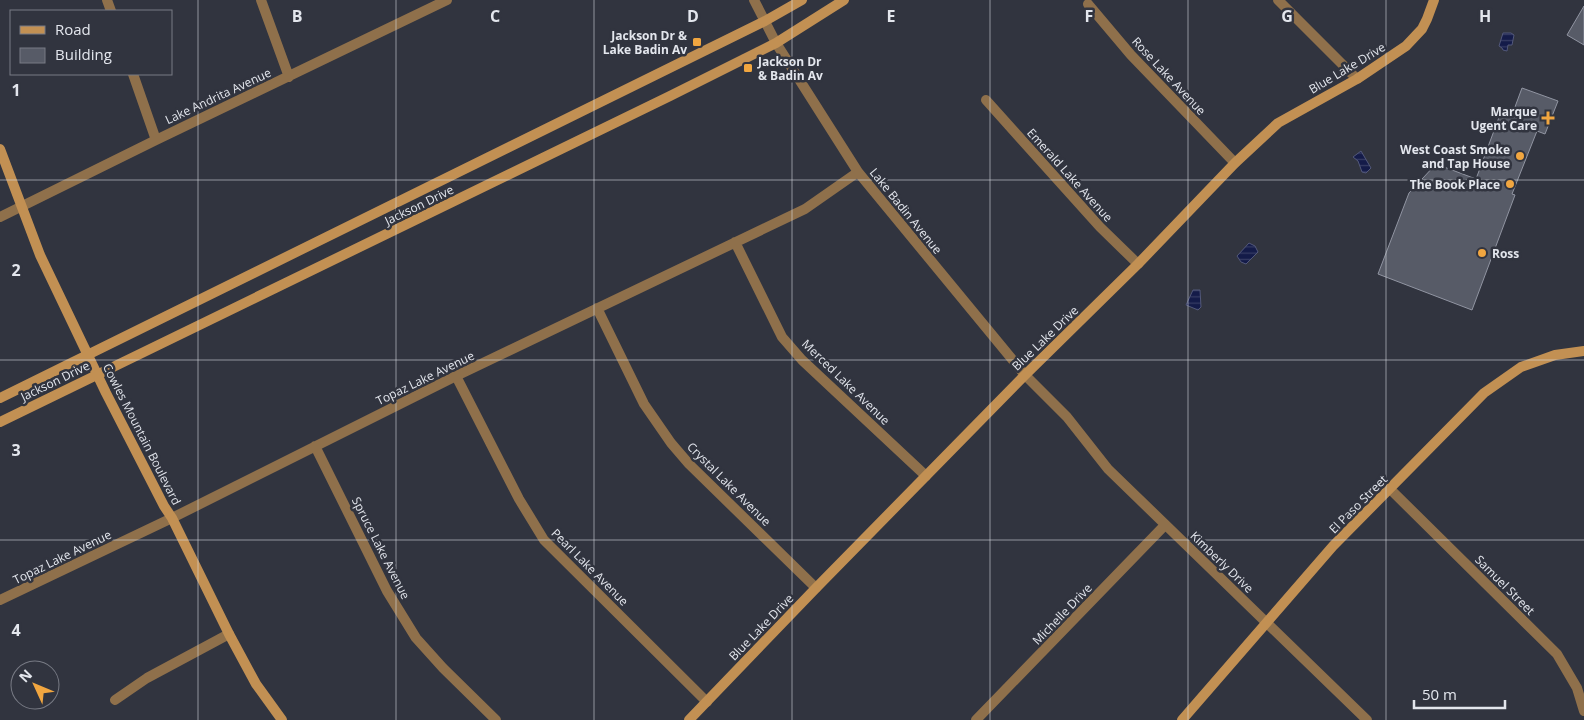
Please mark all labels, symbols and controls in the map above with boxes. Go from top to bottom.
text: B [292,5,302,27]
text: C [490,5,500,27]
text: D [687,5,699,27]
text: E [887,5,896,27]
text: F [1085,5,1093,27]
text: G [1281,5,1293,27]
text: H [1479,5,1491,27]
legend [10,10,172,75]
text: Road [55,19,91,39]
place label: Jackson Dr & Lake Badin Av [603,27,687,58]
street label: Rose Lake Avenue [1128,33,1210,119]
marker: Jackson Dr & Lake Badin Av [691,36,703,48]
street label: Blue Lake Drive [1306,38,1389,98]
text: Building [55,44,112,64]
place label: Jackson Dr & Badin Av [757,53,823,84]
marker: Jackson Dr & Badin Av [742,62,754,74]
street label: Lake Andrita Avenue [162,64,274,128]
text: 1 [11,79,21,101]
place label: Marque Ugent Care [1470,103,1537,134]
marker: Marque Ugent Care [1541,111,1555,125]
street label: Emerald Lake Avenue [1023,125,1117,226]
place label: West Coast Smoke and Tap House [1400,141,1510,172]
marker: West Coast Smoke and Tap House [1514,150,1526,162]
street label: Lake Badin Avenue [866,164,946,258]
place label: The Book Place [1410,176,1500,193]
marker: The Book Place [1504,178,1516,190]
street label: Jackson Drive [381,181,457,229]
place label: Ross [1492,245,1519,262]
marker: Ross [1476,247,1488,259]
text: 2 [11,259,21,281]
street label: Blue Lake Drive [1008,302,1082,374]
street label: Merced Lake Avenue [798,336,894,429]
street label: Topaz Lake Avenue [373,347,477,409]
street label: Jackson Drive [17,357,93,405]
street label: Cowles Mountain Boulevard [99,360,185,508]
street label: Crystal Lake Avenue [683,438,775,530]
text: 3 [11,439,21,461]
street label: El Paso Street [1325,471,1391,537]
street label: Spruce Lake Avenue [348,494,414,602]
street label: Pearl Lake Avenue [548,525,632,609]
street label: Topaz Lake Avenue [10,526,114,588]
street label: Kimberly Drive [1187,527,1258,597]
street label: Samuel Street [1471,551,1539,619]
street label: Michelle Drive [1028,580,1096,648]
street label: Blue Lake Drive [725,590,797,664]
text: 4 [11,619,21,641]
north arrow [10,660,60,710]
text: N [14,665,36,686]
scale bar [1414,678,1505,710]
text: 50 m [1422,684,1457,704]

